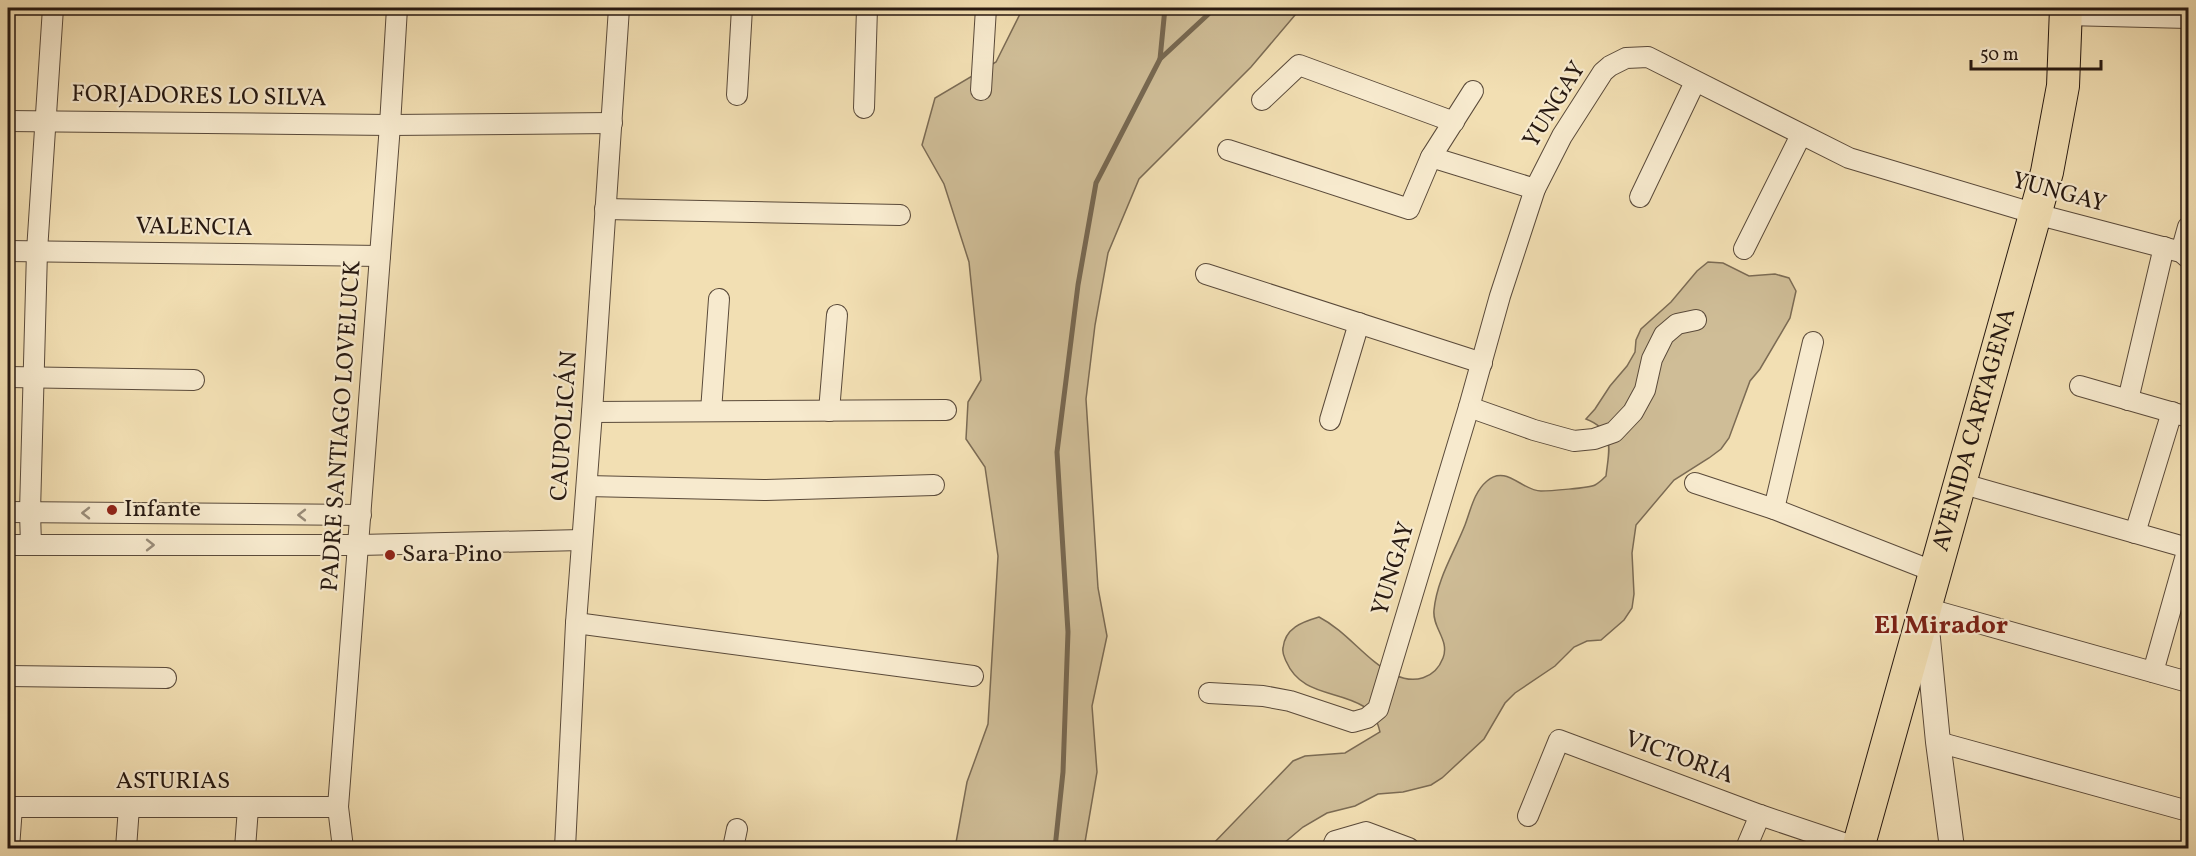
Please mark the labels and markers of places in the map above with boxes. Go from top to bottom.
place label: Infante [124,493,201,527]
marker: Infante [105,503,119,517]
place label: Sara Pino [402,538,502,572]
marker: Sara Pino [383,548,397,562]

